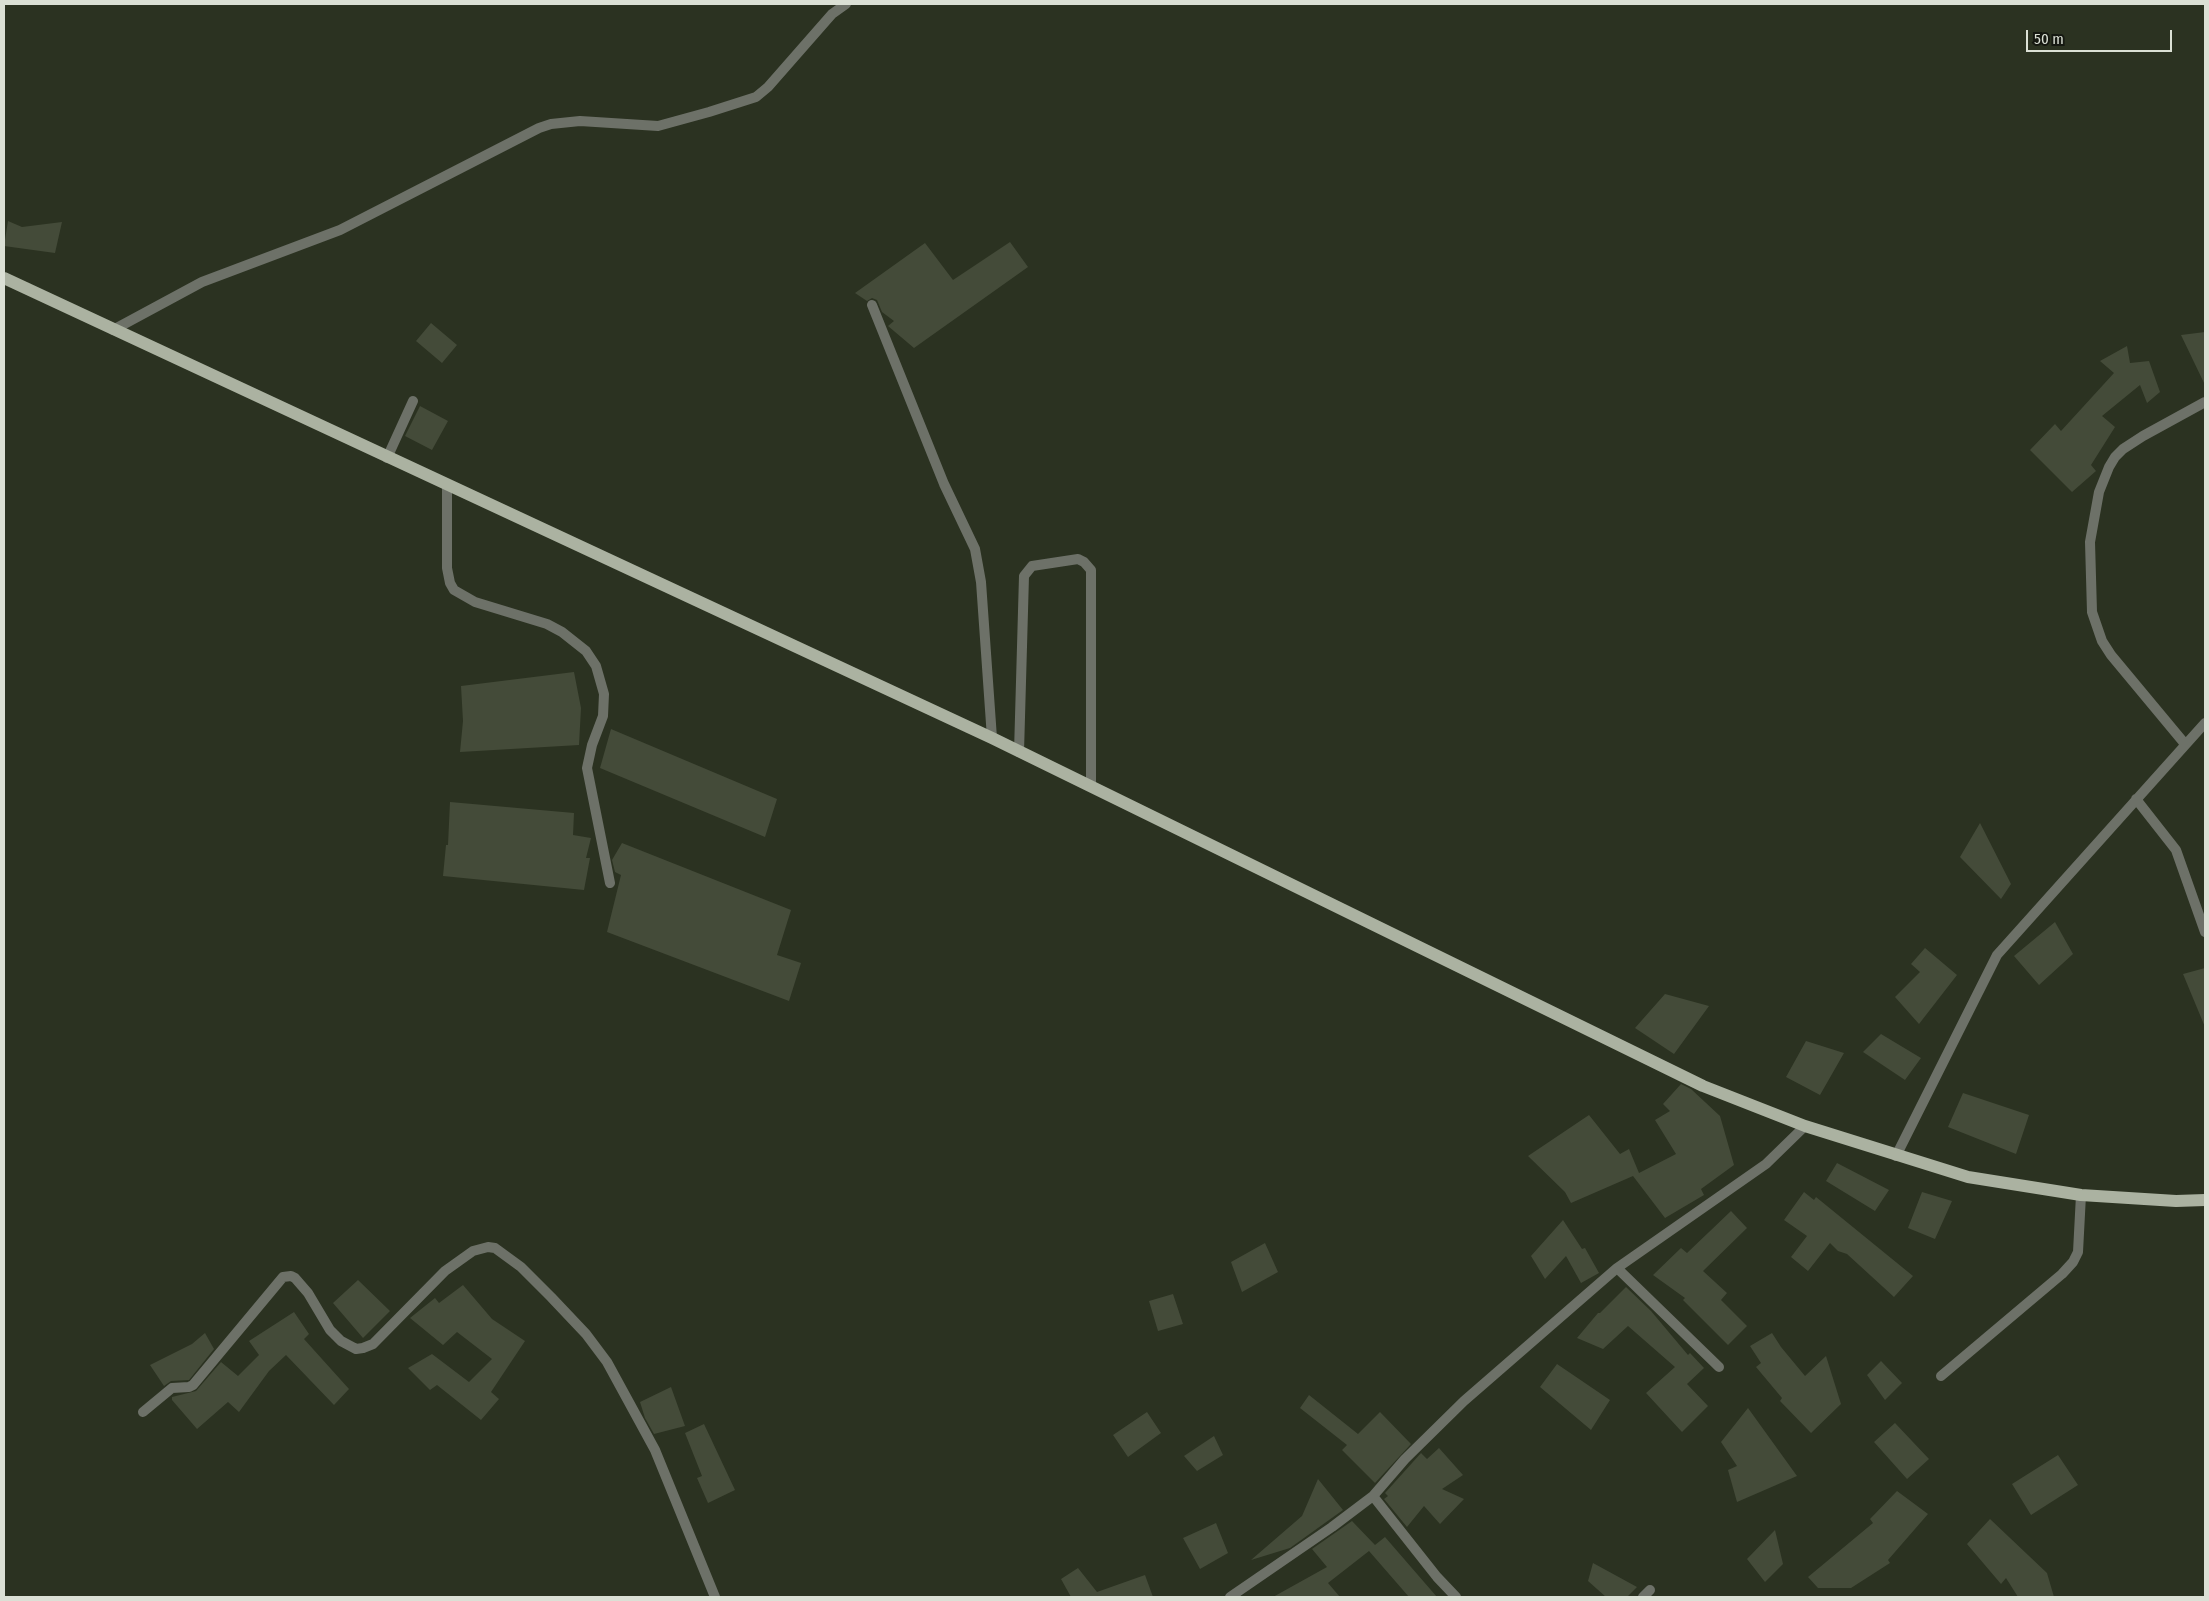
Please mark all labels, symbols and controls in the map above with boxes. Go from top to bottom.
scale bar [2029,20,2175,52]
text: 50 m [2034,30,2064,48]

